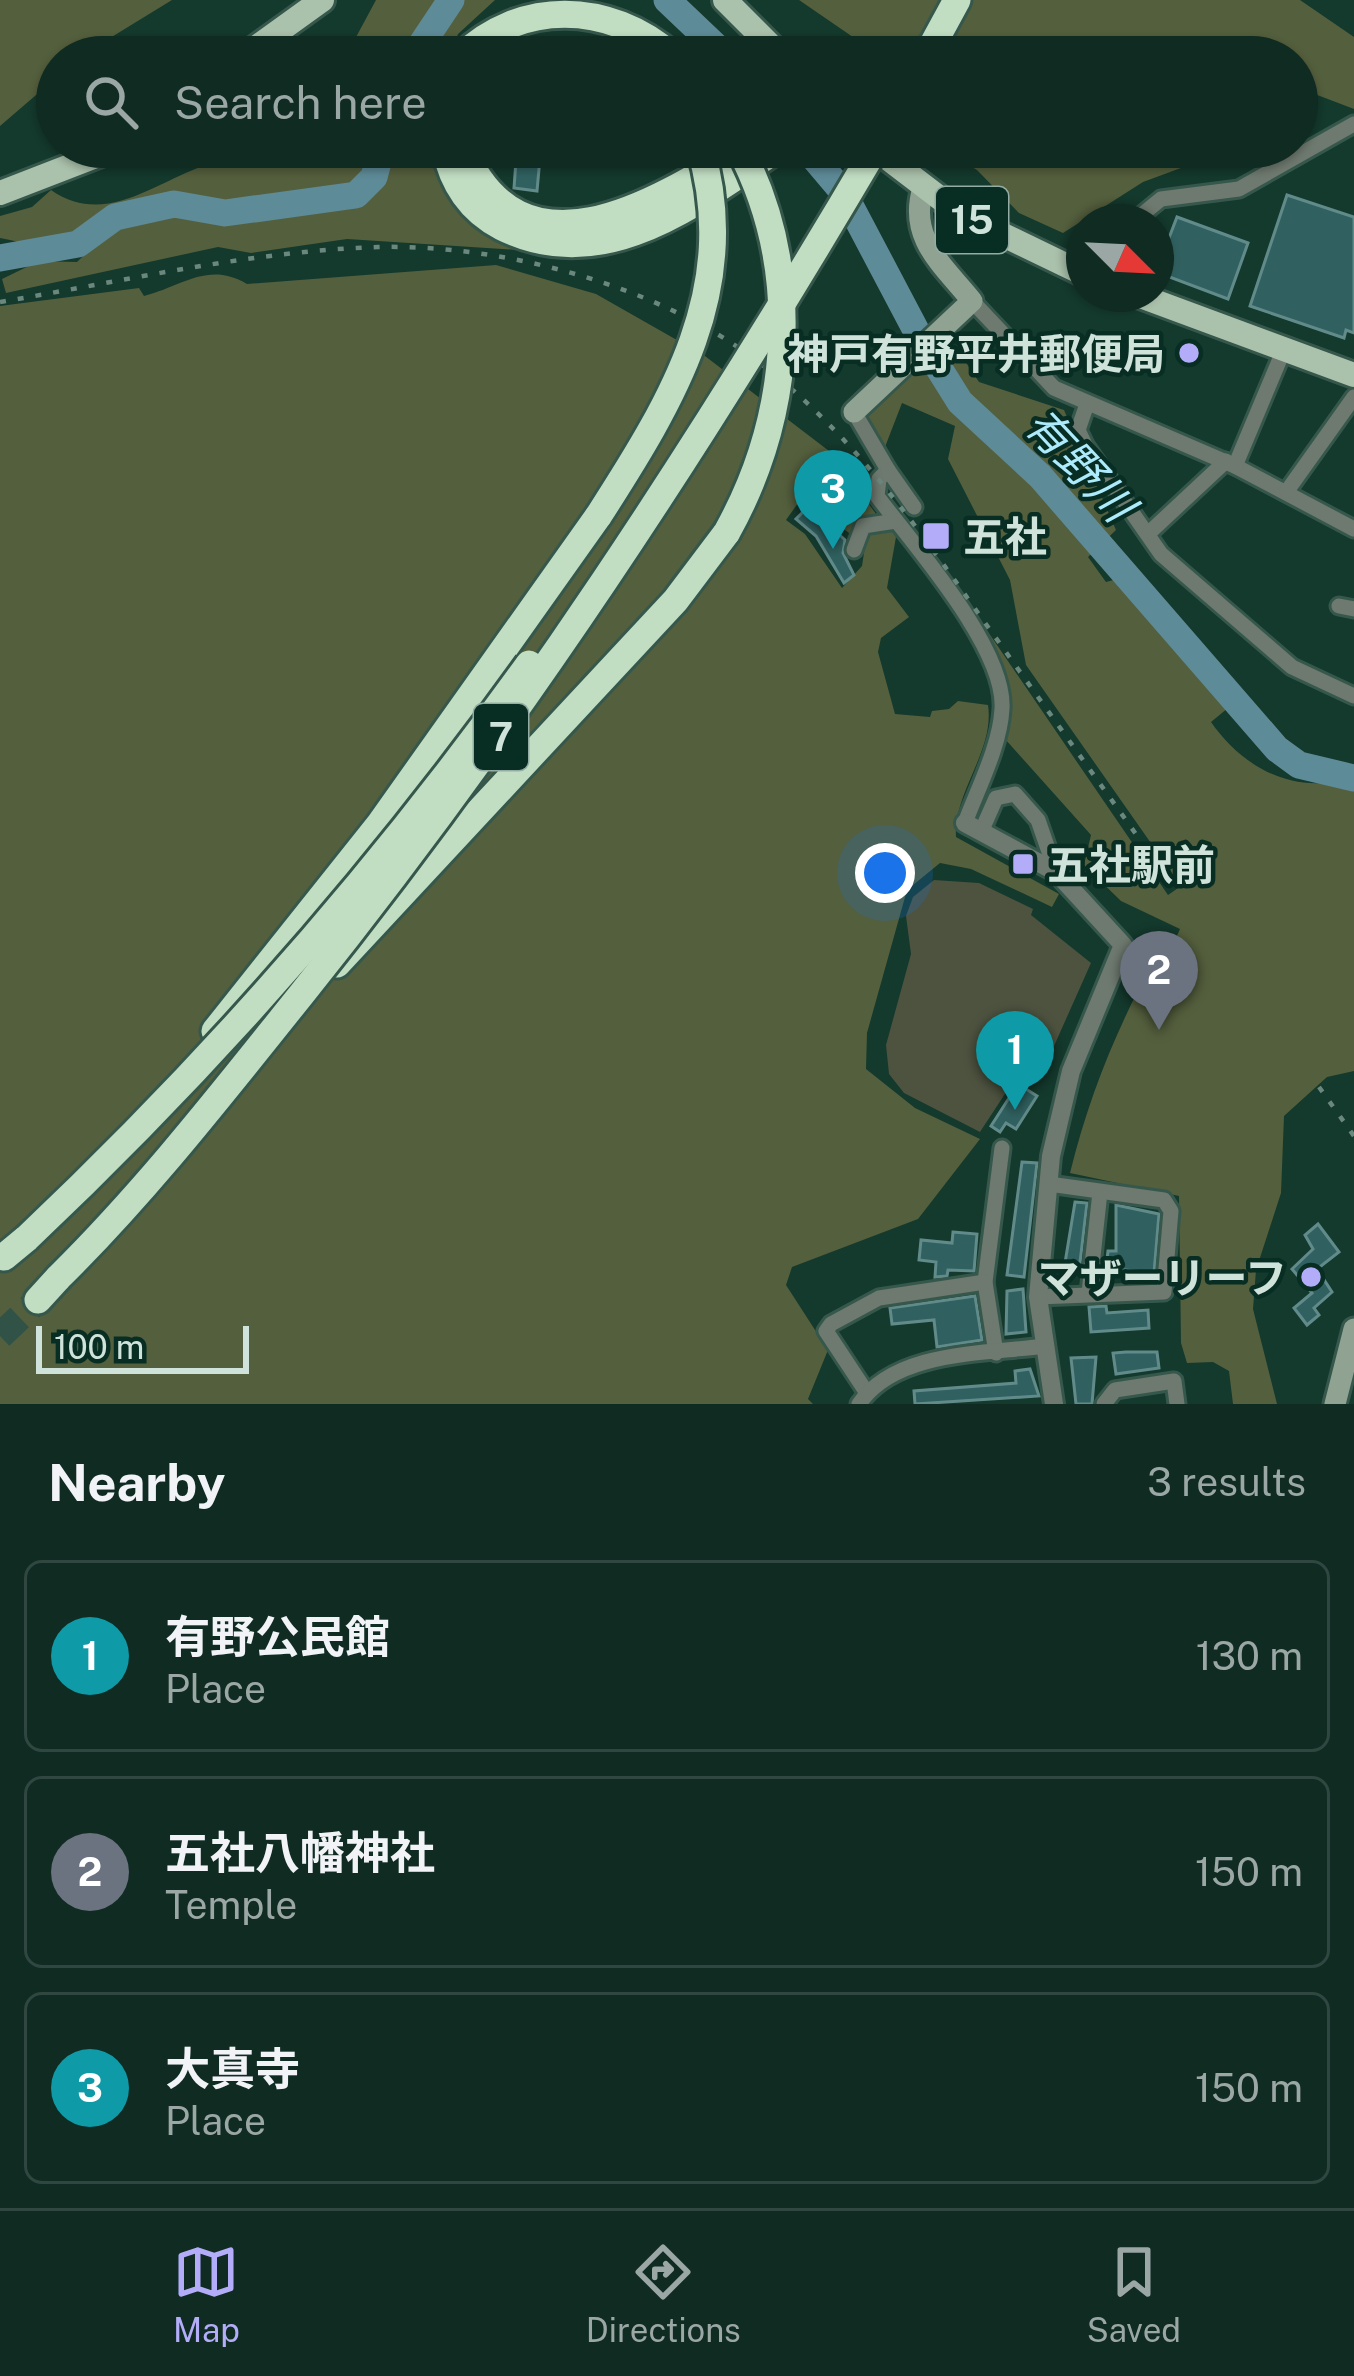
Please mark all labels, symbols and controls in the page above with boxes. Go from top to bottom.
search box [36,36,1318,168]
icon: search [78,69,144,135]
text: Search here [174,76,427,129]
road number: 15 [936,187,1008,253]
north arrow [1066,204,1174,312]
place label: 神戸有野平井郵便局 [787,329,1165,378]
marker: 神戸有野平井郵便局 [1176,340,1202,366]
water label: 有野川 [1015,397,1148,534]
pin: 3 [794,450,872,549]
place label: 五社 [963,512,1047,561]
marker: 五社 [920,520,952,552]
road number: 7 [474,704,528,770]
place label: 五社駅前 [1047,840,1215,889]
your location [855,843,915,903]
marker: 五社駅前 [1010,851,1036,877]
pin: 2 [1120,931,1198,1030]
pin: 1 [976,1011,1054,1110]
place label: マザーリーフ [1038,1253,1287,1302]
marker: マザーリーフ [1298,1264,1324,1290]
scale bar [36,1320,249,1373]
text: 100 m [54,1328,144,1366]
text: Nearby [48,1453,225,1512]
text: 3 results [1147,1459,1306,1505]
text: 有野公民館 [165,1610,390,1663]
text: 1 [82,1633,98,1679]
text: 130 m [1196,1633,1303,1679]
text: Place [165,1666,266,1712]
text: 五社八幡神社 [165,1826,435,1879]
text: 2 [78,1849,102,1895]
text: 150 m [1195,1849,1303,1895]
text: Temple [165,1882,297,1928]
text: 大真寺 [165,2042,300,2095]
text: 3 [77,2065,103,2111]
text: 150 m [1195,2065,1303,2111]
text: Place [165,2098,266,2144]
tab: Map [173,2239,240,2349]
tab: Directions [586,2239,741,2349]
tab: Saved [1087,2239,1181,2349]

